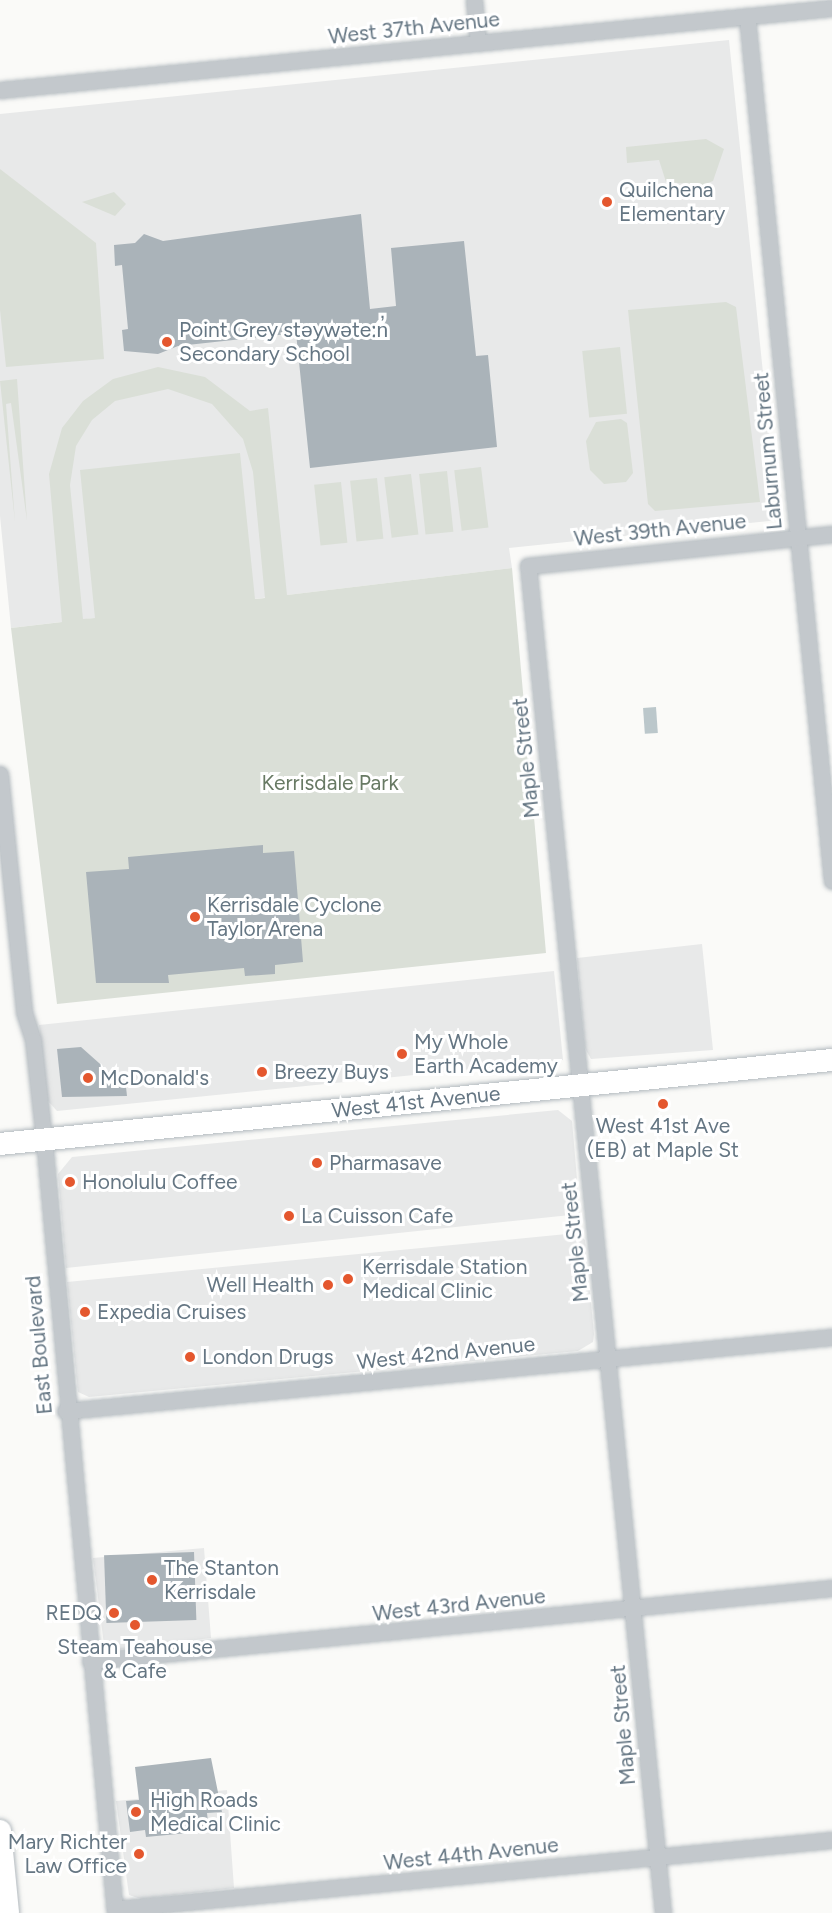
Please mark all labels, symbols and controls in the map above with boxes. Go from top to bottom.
street label: West 37th Avenue [327,6,501,50]
place label: Quilchena Elementary [619,177,725,227]
marker: Quilchena Elementary [600,195,614,209]
place label: Point Grey stəywəte:n̓ Secondary School [179,317,388,367]
marker: Point Grey stəywəte:n̓ Secondary School [160,335,174,349]
street label: Laburnum Street [749,371,787,531]
street label: West 39th Avenue [573,508,747,552]
street label: Maple Street [507,697,545,819]
park label: Kerrisdale Park [261,770,399,796]
place label: Kerrisdale Cyclone Taylor Arena [207,892,382,942]
marker: Kerrisdale Cyclone Taylor Arena [188,910,202,924]
place label: My Whole Earth Academy [414,1029,558,1079]
marker: My Whole Earth Academy [395,1047,409,1061]
place label: Breezy Buys [274,1059,389,1085]
place label: McDonald's [100,1065,209,1091]
marker: Breezy Buys [255,1065,269,1079]
marker: McDonald's [81,1071,95,1085]
street label: West 41st Avenue [330,1081,502,1123]
marker: West 41st Ave (EB) at Maple St [656,1097,670,1111]
place label: West 41st Ave (EB) at Maple St [587,1113,739,1163]
place label: Pharmasave [329,1150,442,1176]
marker: Pharmasave [310,1156,324,1170]
place label: Honolulu Coffee [82,1169,237,1195]
marker: Honolulu Coffee [63,1175,77,1189]
street label: Maple Street [556,1181,594,1303]
place label: La Cuisson Cafe [301,1203,453,1229]
marker: La Cuisson Cafe [282,1209,296,1223]
place label: Kerrisdale Station Medical Clinic [362,1254,527,1304]
marker: Kerrisdale Station Medical Clinic [339,1270,357,1288]
place label: Well Health [207,1272,314,1298]
street label: East Boulevard [20,1274,58,1416]
marker: Well Health [319,1276,337,1294]
place label: Expedia Cruises [97,1299,246,1325]
marker: Expedia Cruises [78,1305,92,1319]
street label: West 42nd Avenue [356,1331,536,1375]
place label: London Drugs [202,1344,334,1370]
marker: London Drugs [183,1350,197,1364]
place label: The Stanton Kerrisdale [164,1555,279,1605]
marker: The Stanton Kerrisdale [145,1573,159,1587]
street label: West 43rd Avenue [371,1583,547,1627]
place label: REDQ [46,1600,102,1626]
marker: REDQ [107,1606,121,1620]
marker: Steam Teahouse & Cafe [128,1618,142,1632]
place label: Steam Teahouse & Cafe [57,1634,213,1684]
street label: Maple Street [605,1664,641,1786]
place label: High Roads Medical Clinic [150,1787,281,1837]
marker: High Roads Medical Clinic [127,1803,145,1821]
place label: Mary Richter Law Office [8,1829,127,1879]
street label: West 44th Avenue [382,1832,560,1876]
marker: Mary Richter Law Office [132,1847,146,1861]

